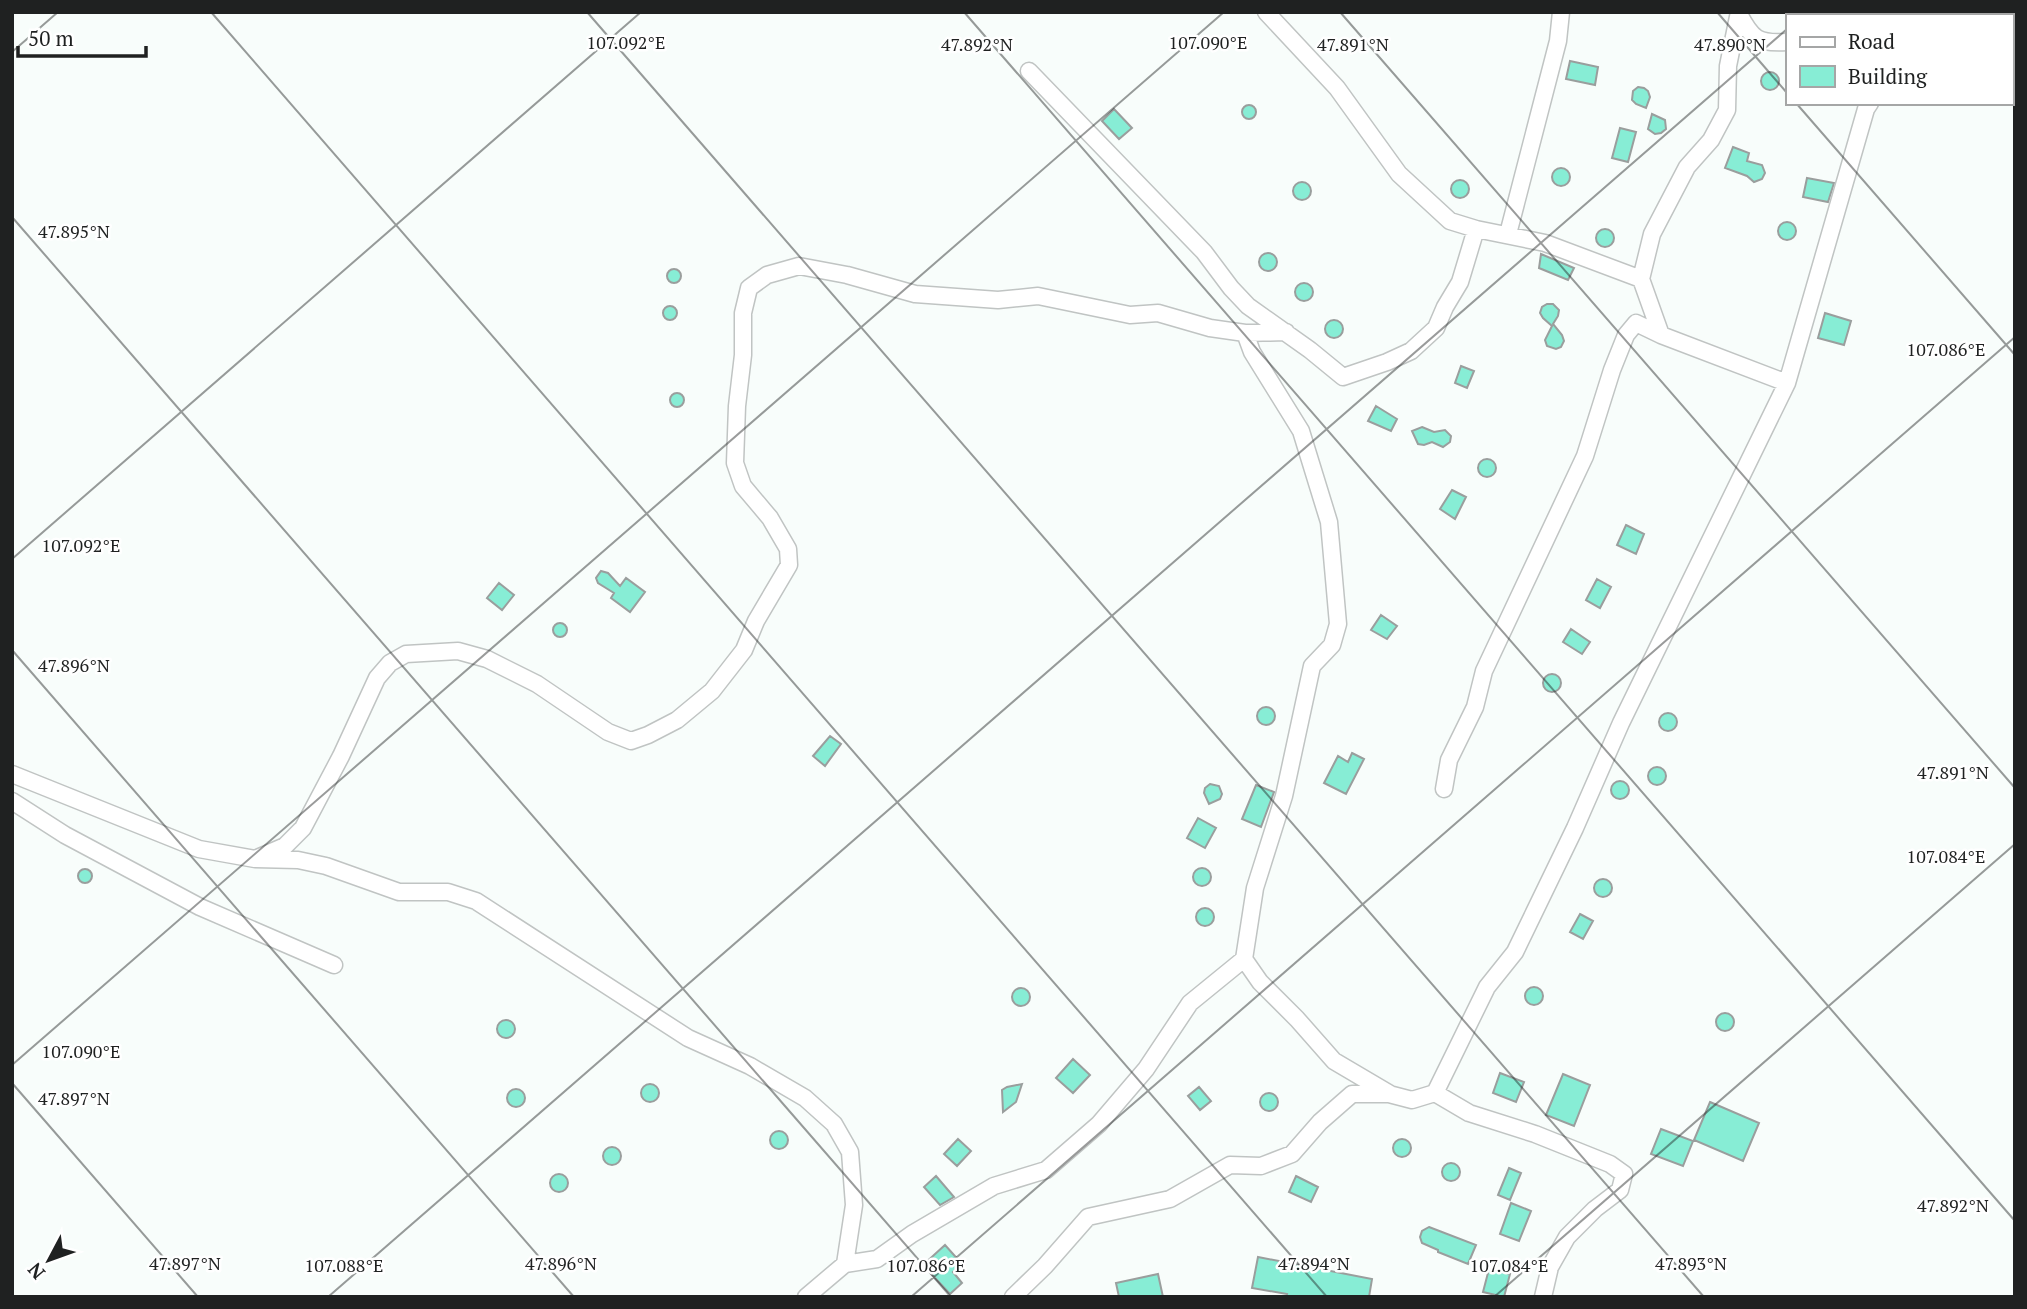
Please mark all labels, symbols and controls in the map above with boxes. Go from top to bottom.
scale bar [18,14,145,58]
legend [1786,14,2013,105]
text: 50 m [28,24,74,52]
text: Road [1848,27,1895,55]
text: 107.092°E [587,30,665,54]
text: 107.090°E [1169,30,1247,54]
text: 47.892°N [941,32,1013,56]
text: 47.891°N [1317,32,1389,56]
text: 47.890°N [1694,32,1766,56]
text: Building [1848,62,1928,90]
text: 47.895°N [38,219,110,243]
text: 107.086°E [1907,337,1985,361]
text: 107.092°E [42,533,120,557]
text: 47.896°N [38,653,110,677]
text: 47.891°N [1917,760,1989,784]
text: 107.084°E [1907,844,1985,868]
text: 107.090°E [42,1039,120,1063]
text: 47.897°N [38,1086,110,1110]
text: 47.892°N [1917,1193,1989,1217]
north arrow [14,1225,84,1295]
text: 47.897°N [149,1251,221,1275]
text: 47.896°N [525,1251,597,1275]
text: 47.894°N [1278,1251,1350,1275]
text: 47.893°N [1655,1251,1727,1275]
text: 107.088°E [305,1253,383,1277]
text: 107.086°E [887,1253,965,1277]
text: 107.084°E [1470,1253,1548,1277]
text: N [21,1257,50,1285]

